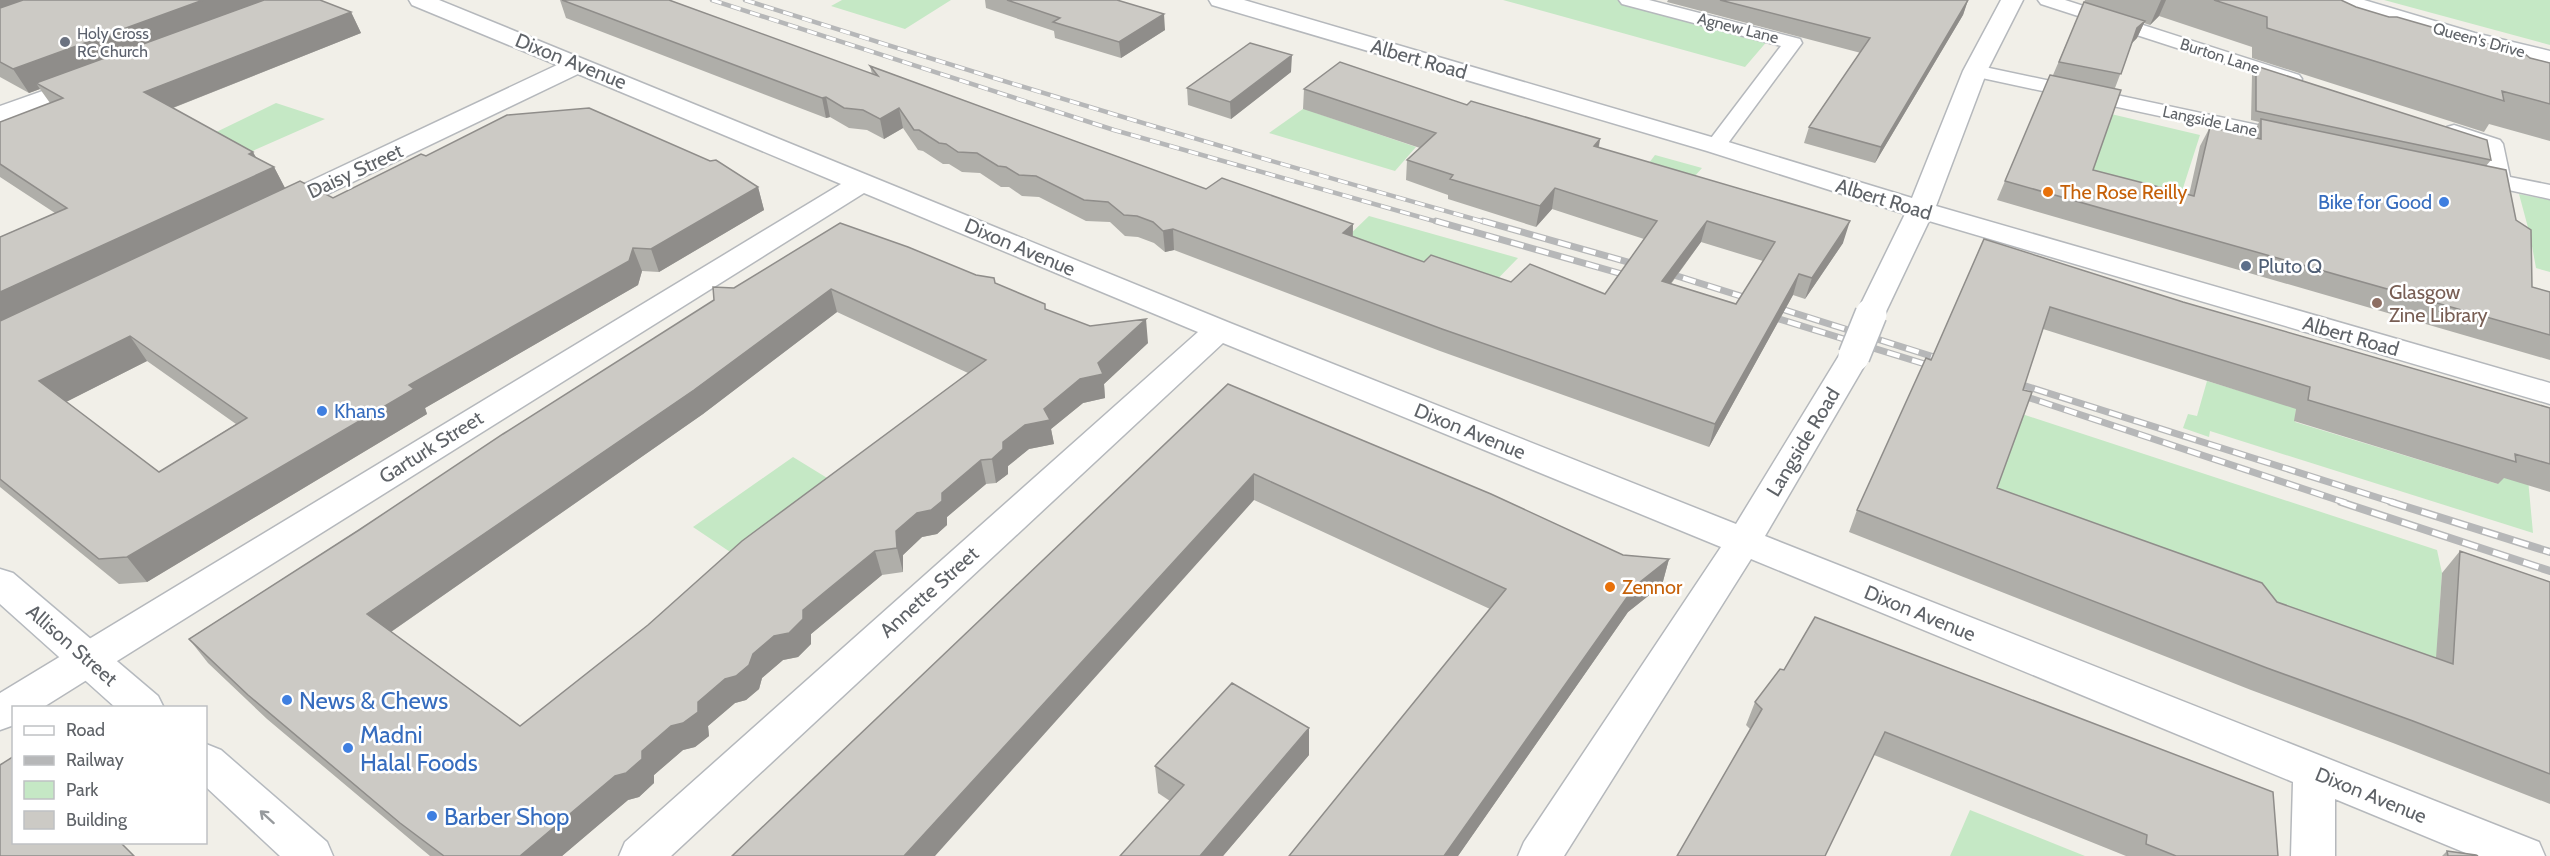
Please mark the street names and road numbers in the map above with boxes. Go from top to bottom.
street label: Agnew Lane [1695,9,1781,47]
street label: Queen's Drive [2431,19,2527,61]
street label: Dixon Avenue [512,28,630,94]
street label: Albert Road [1368,34,1470,84]
street label: Burton Lane [2178,34,2262,78]
street label: Langside Lane [2161,102,2259,140]
street label: Daisy Street [303,138,407,204]
street label: Albert Road [1833,173,1935,225]
street label: Dixon Avenue [961,213,1079,281]
street label: Albert Road [2300,311,2402,361]
street label: Langside Road [1761,383,1845,501]
street label: Dixon Avenue [1411,398,1529,464]
street label: Garturk Street [375,405,488,488]
street label: Annette Street [875,541,983,643]
street label: Dixon Avenue [1861,580,1979,646]
street label: Allison Street [22,599,122,691]
street label: Dixon Avenue [2312,762,2430,828]

